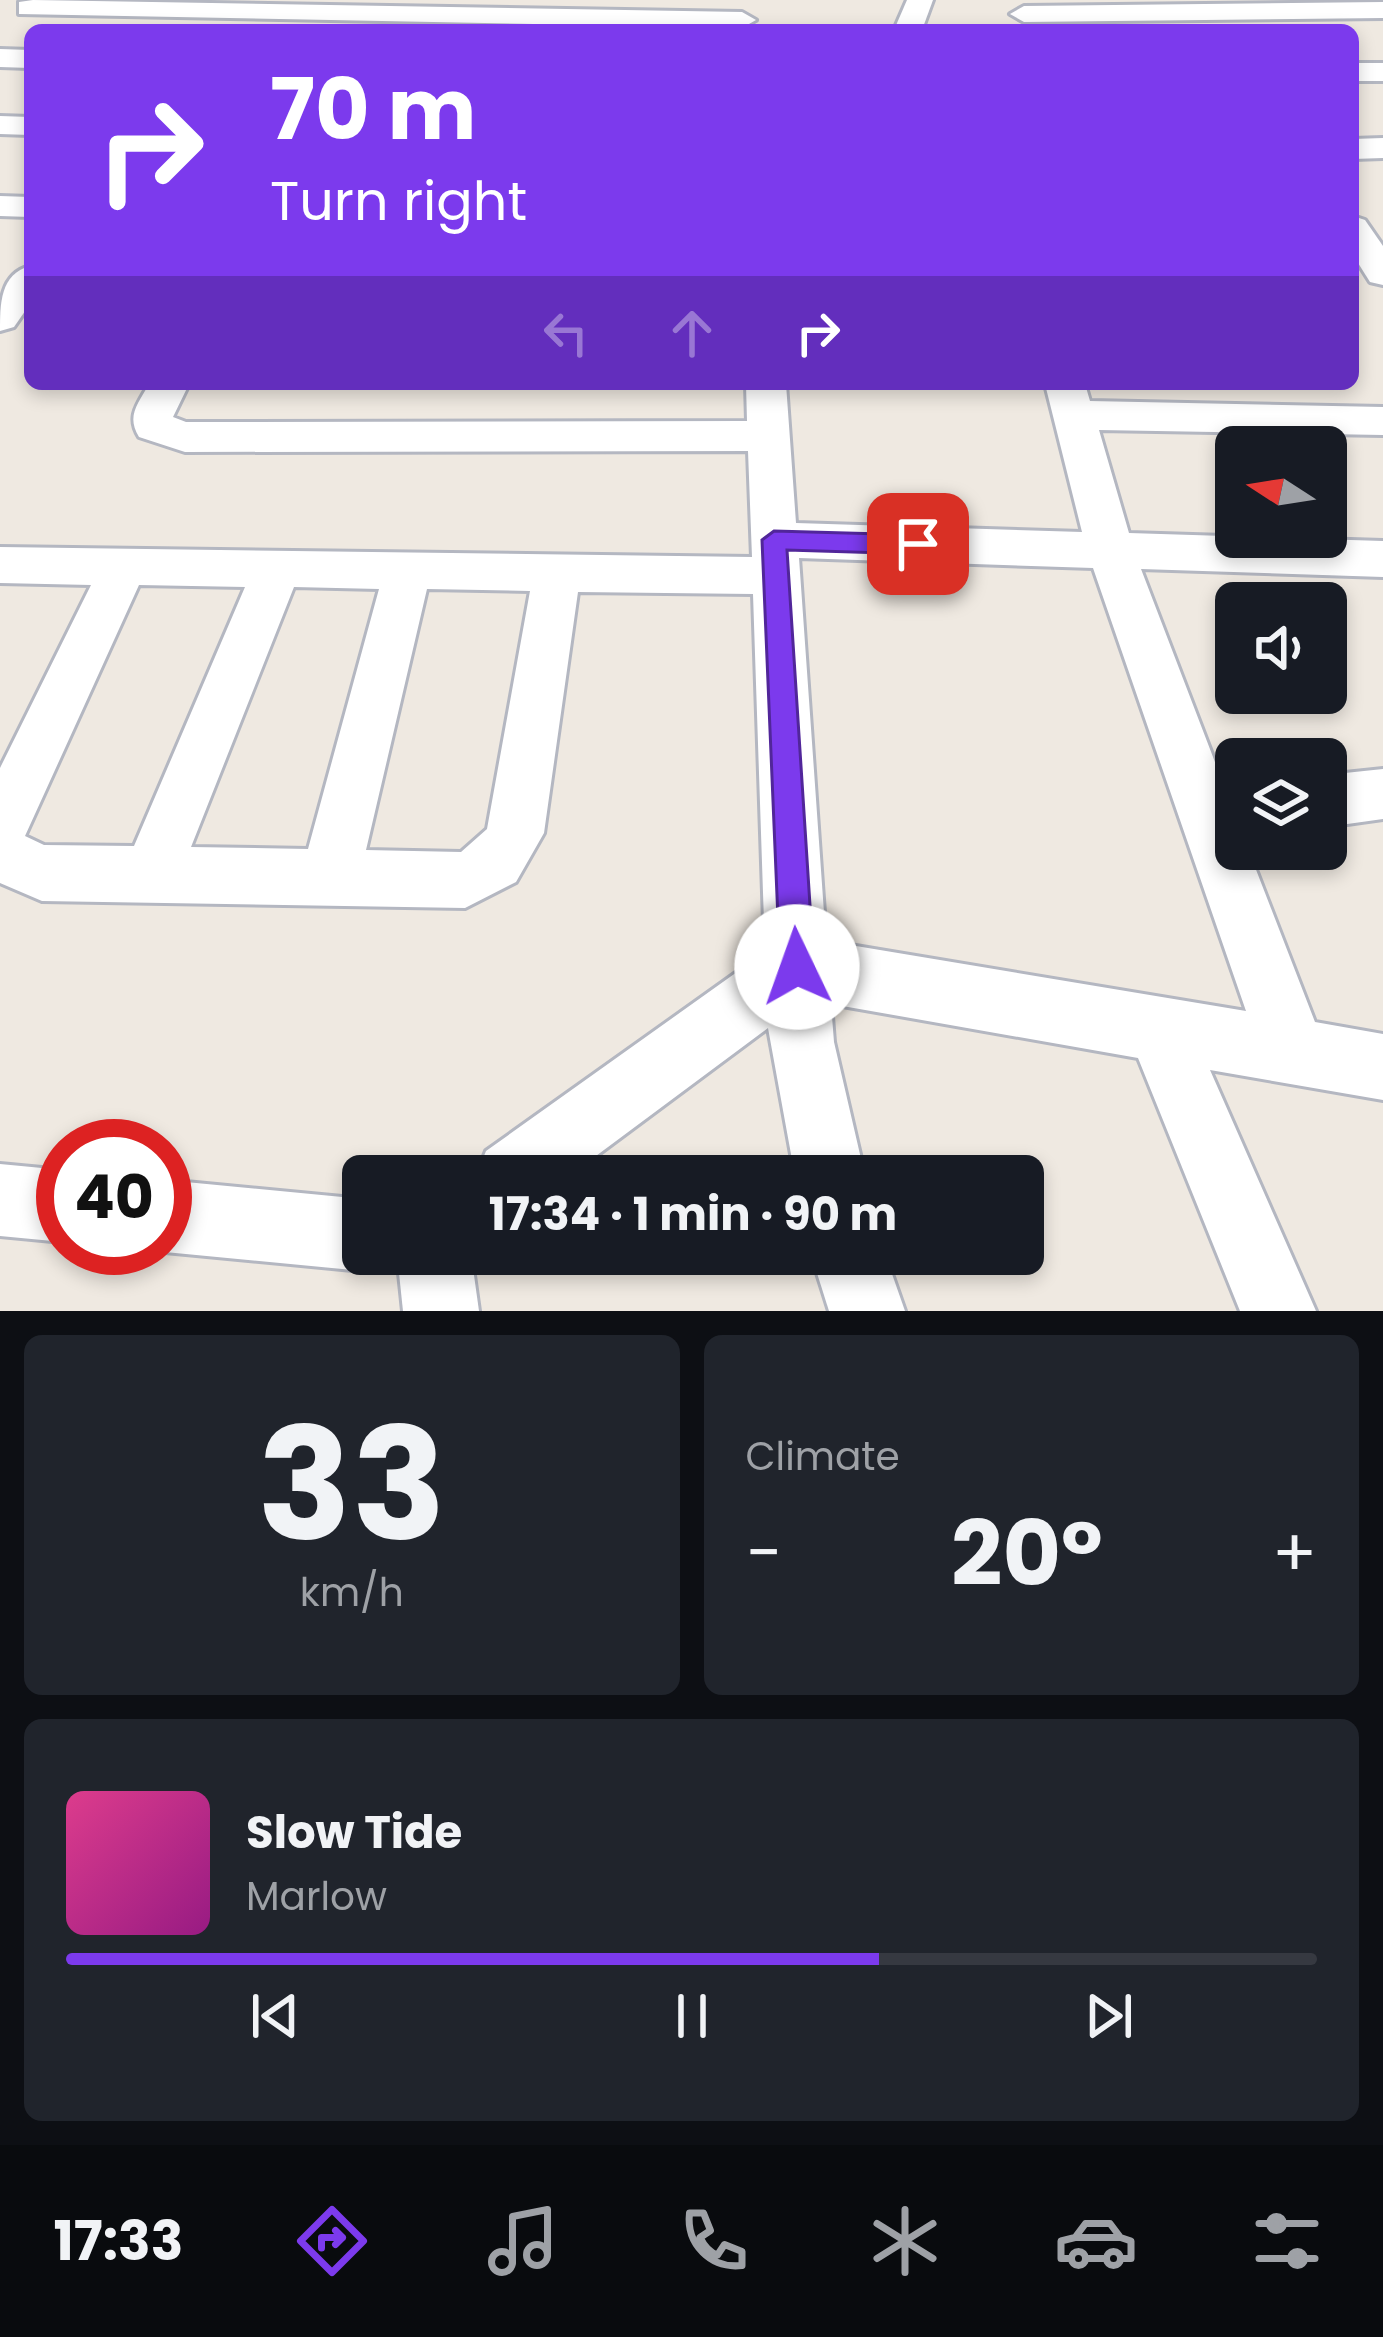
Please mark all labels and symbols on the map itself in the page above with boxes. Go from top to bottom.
north arrow [1215,426,1347,558]
pin [867,493,969,595]
position arrow [734,904,860,1030]
speed limit sign: 40 [36,1119,192,1275]

